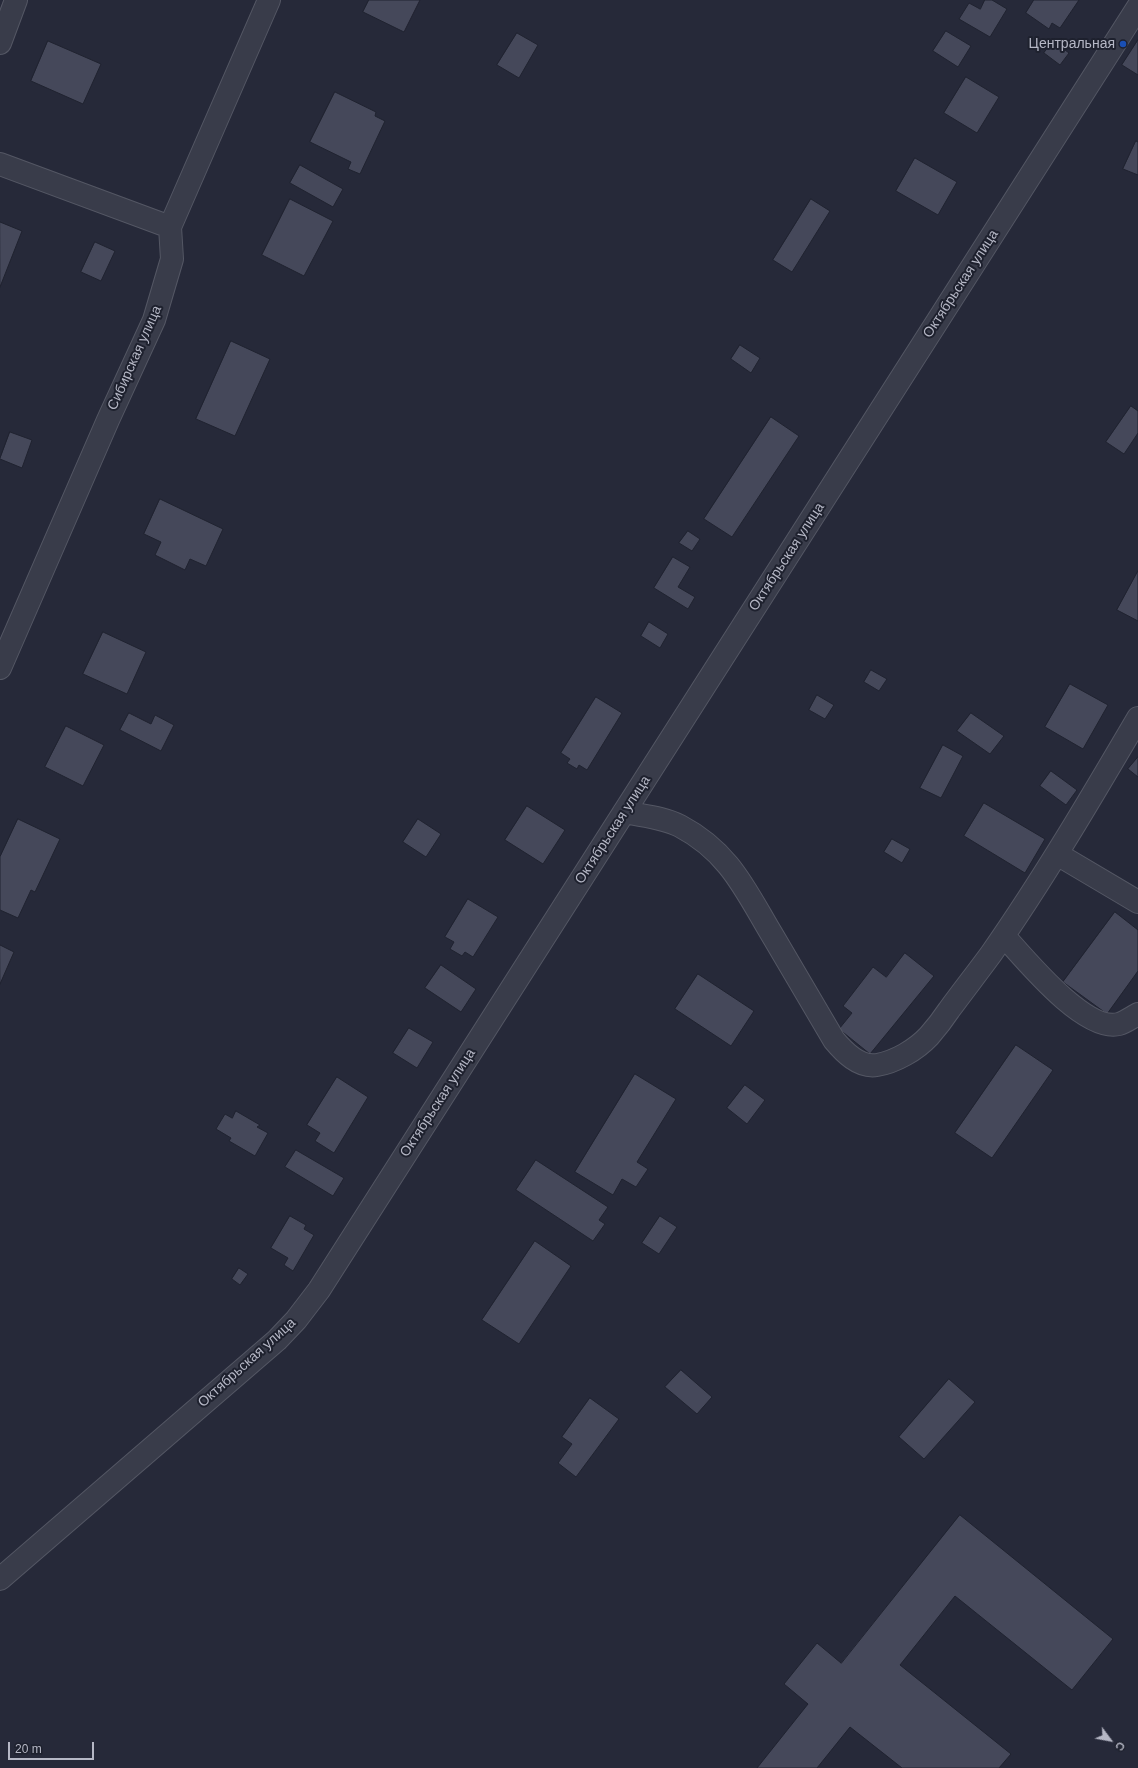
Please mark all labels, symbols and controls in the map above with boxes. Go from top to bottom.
place label: Центральная [1029,36,1115,52]
marker: Центральная [1118,39,1128,49]
street label: Октябрьская улица [920,227,1002,341]
street label: Сибирская улица [104,303,166,413]
street label: Октябрьская улица [746,500,828,614]
street label: Октябрьская улица [572,773,654,887]
street label: Октябрьская улица [397,1046,479,1160]
street label: Октябрьская улица [195,1315,299,1411]
north arrow [1090,1720,1130,1760]
scale bar [10,1734,96,1760]
text: С [1113,1740,1127,1753]
text: 20 m [15,1742,42,1756]

